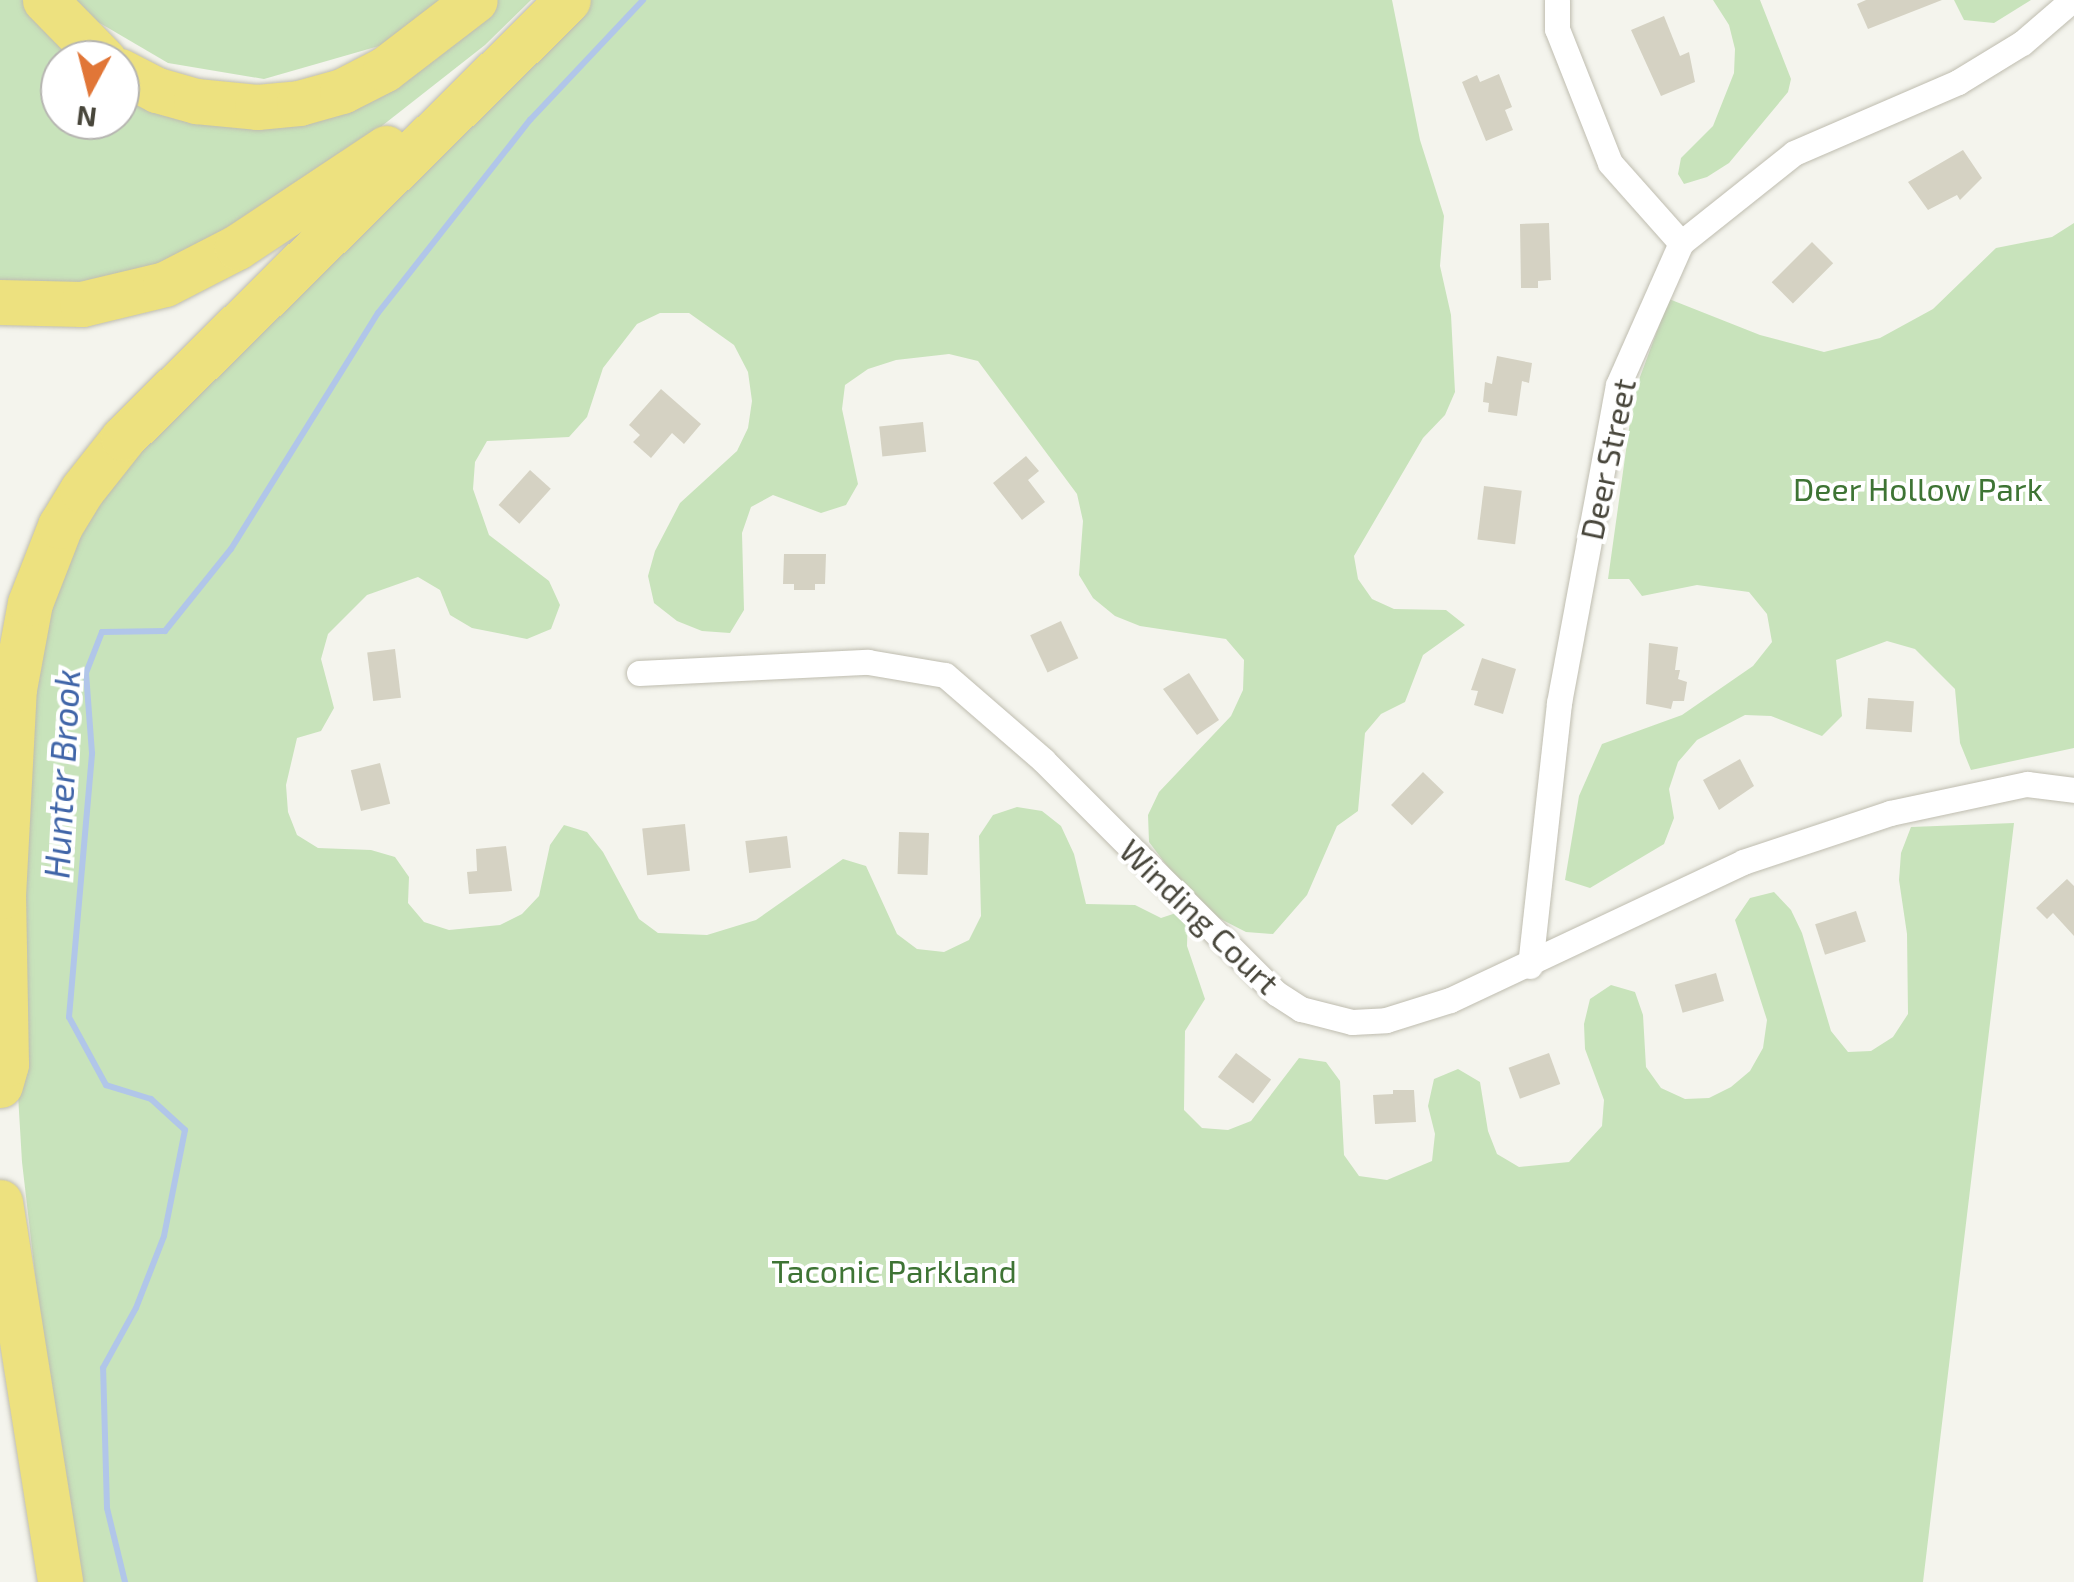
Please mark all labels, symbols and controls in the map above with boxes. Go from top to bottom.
north arrow [40,40,140,140]
text: N [74,100,99,136]
street label: Deer Street [1571,375,1643,543]
park label: Deer Hollow Park [1792,469,2044,507]
water label: Hunter Brook [35,668,87,880]
street label: Winding Court [1112,830,1288,1002]
park label: Taconic Parkland [771,1251,1017,1289]

